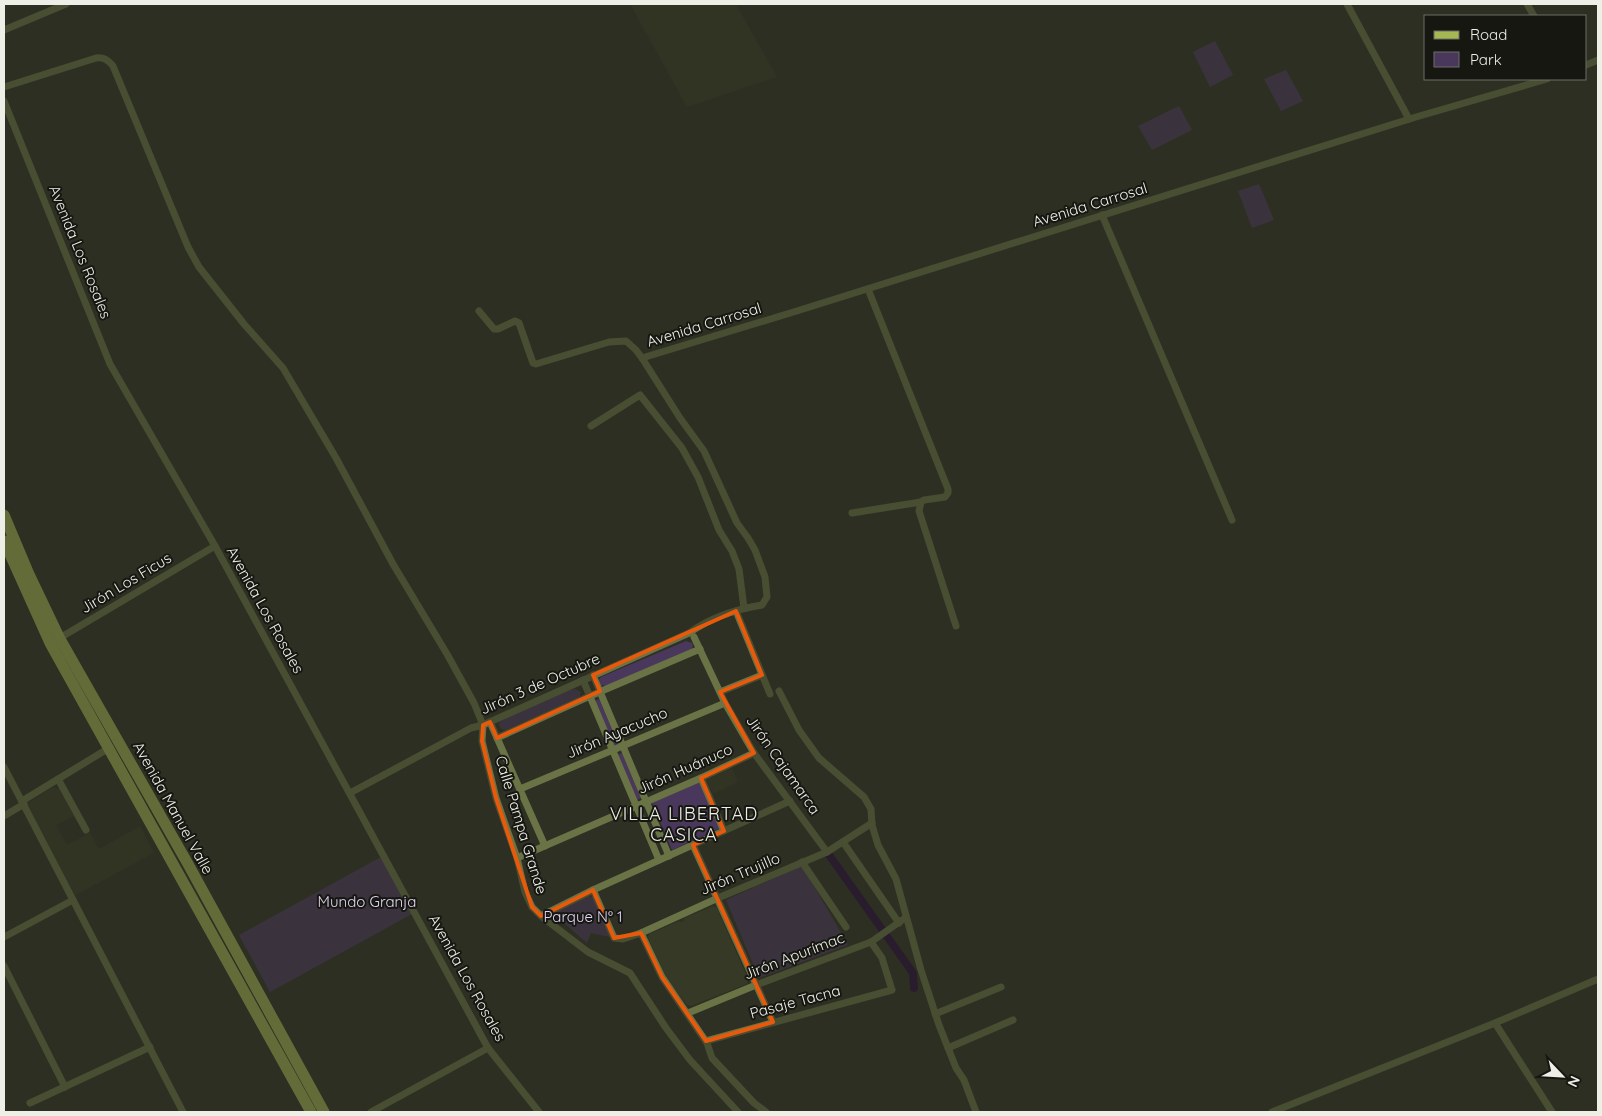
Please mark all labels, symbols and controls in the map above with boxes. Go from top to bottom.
legend [1424,15,1587,80]
text: Road [1470,25,1507,44]
text: Park [1470,50,1502,69]
street label: Avenida Carrosal [1030,178,1149,231]
street label: Avenida Los Rosales [45,182,116,321]
street label: Avenida Carrosal [644,298,763,351]
street label: Avenida Los Rosales [223,543,308,676]
street label: Jirón Los Ficus [77,548,175,617]
street label: Jirón 3 de Octubre [477,649,603,718]
street label: Jirón Ayacucho [563,703,670,762]
street label: Jirón Cajamarca [742,712,825,818]
street label: Avenida Manuel Valle [129,738,218,877]
street label: Jirón Huánuco [634,739,735,798]
street label: Calle Pampa Grande [491,753,552,896]
district label: VILLA LIBERTAD CASICA [610,802,758,846]
street label: Jirón Trujillo [697,848,783,899]
park label: Mundo Granja [318,892,416,911]
park label: Parque N° 1 [543,907,623,926]
street label: Avenida Los Rosales [425,911,510,1044]
street label: Jirón Apurímac [741,928,847,983]
street label: Pasaje Tacna [747,980,842,1023]
north arrow [1537,1051,1587,1101]
text: N [1563,1073,1584,1090]

